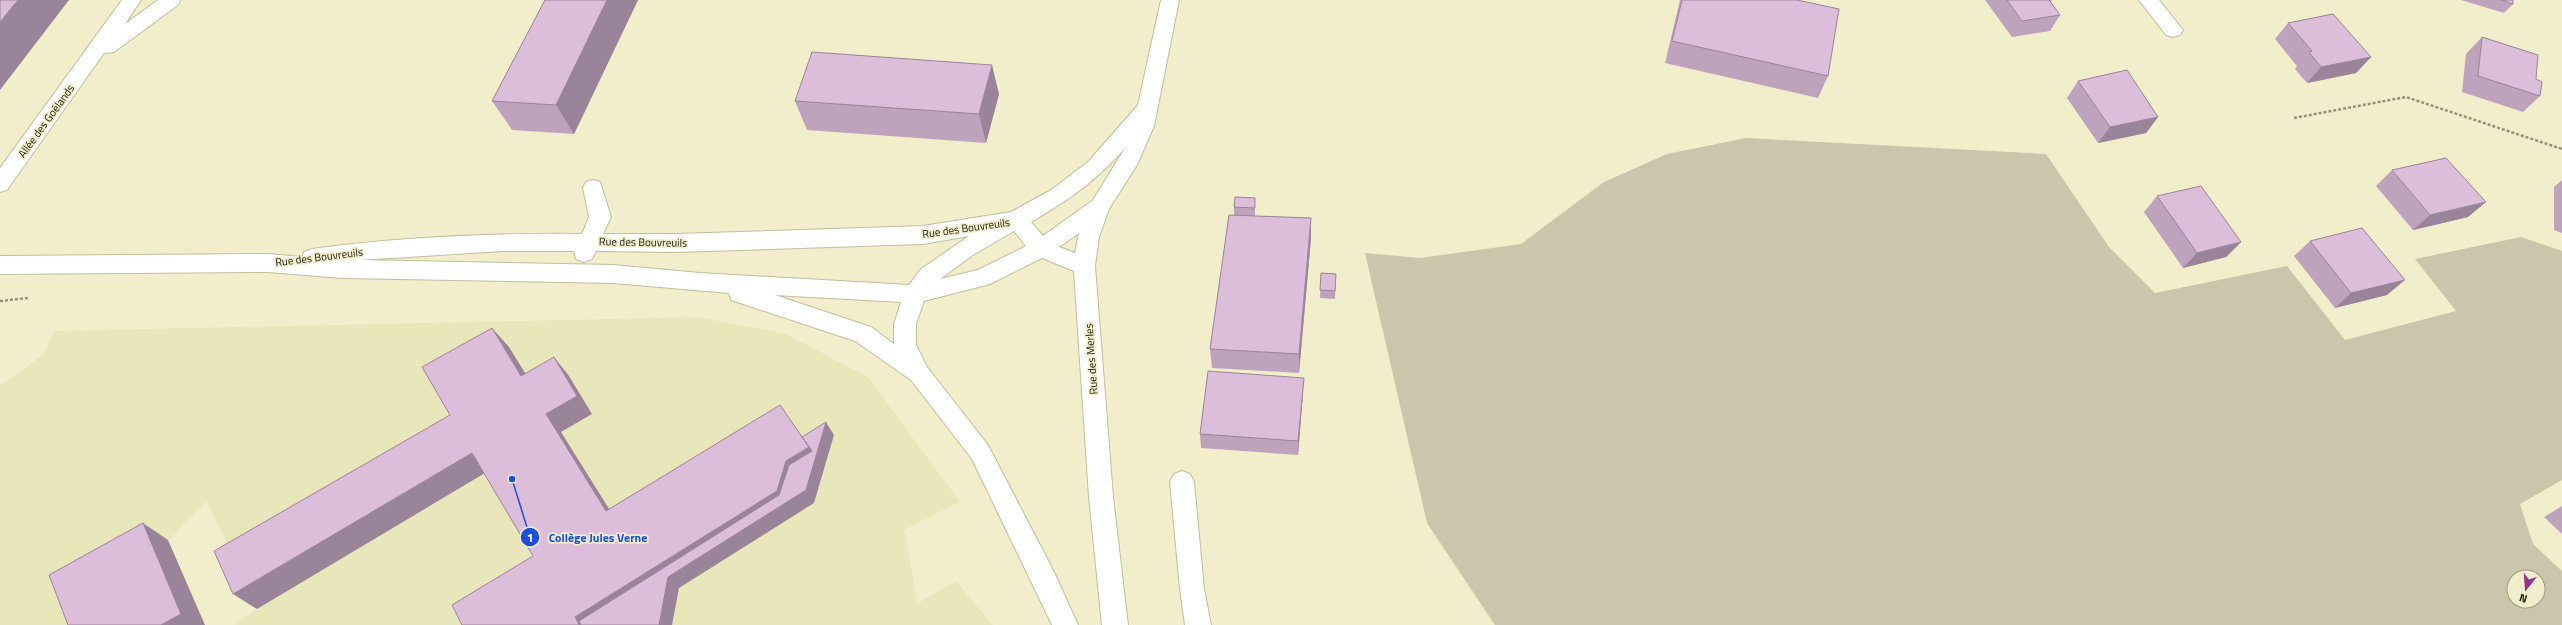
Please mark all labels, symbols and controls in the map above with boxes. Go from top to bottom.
street label: Allée des Goélands [14,81,78,161]
street label: Rue des Bouvreuils [921,214,1011,242]
street label: Rue des Bouvreuils [599,233,687,251]
street label: Rue des Bouvreuils [274,244,364,270]
street label: Rue des Merles [1081,323,1101,395]
callout: Collège Jules Verne [520,525,655,549]
text: 1 [527,528,533,547]
text: Collège Jules Verne [549,528,647,547]
north arrow [2506,569,2546,609]
text: N [2517,590,2529,607]

